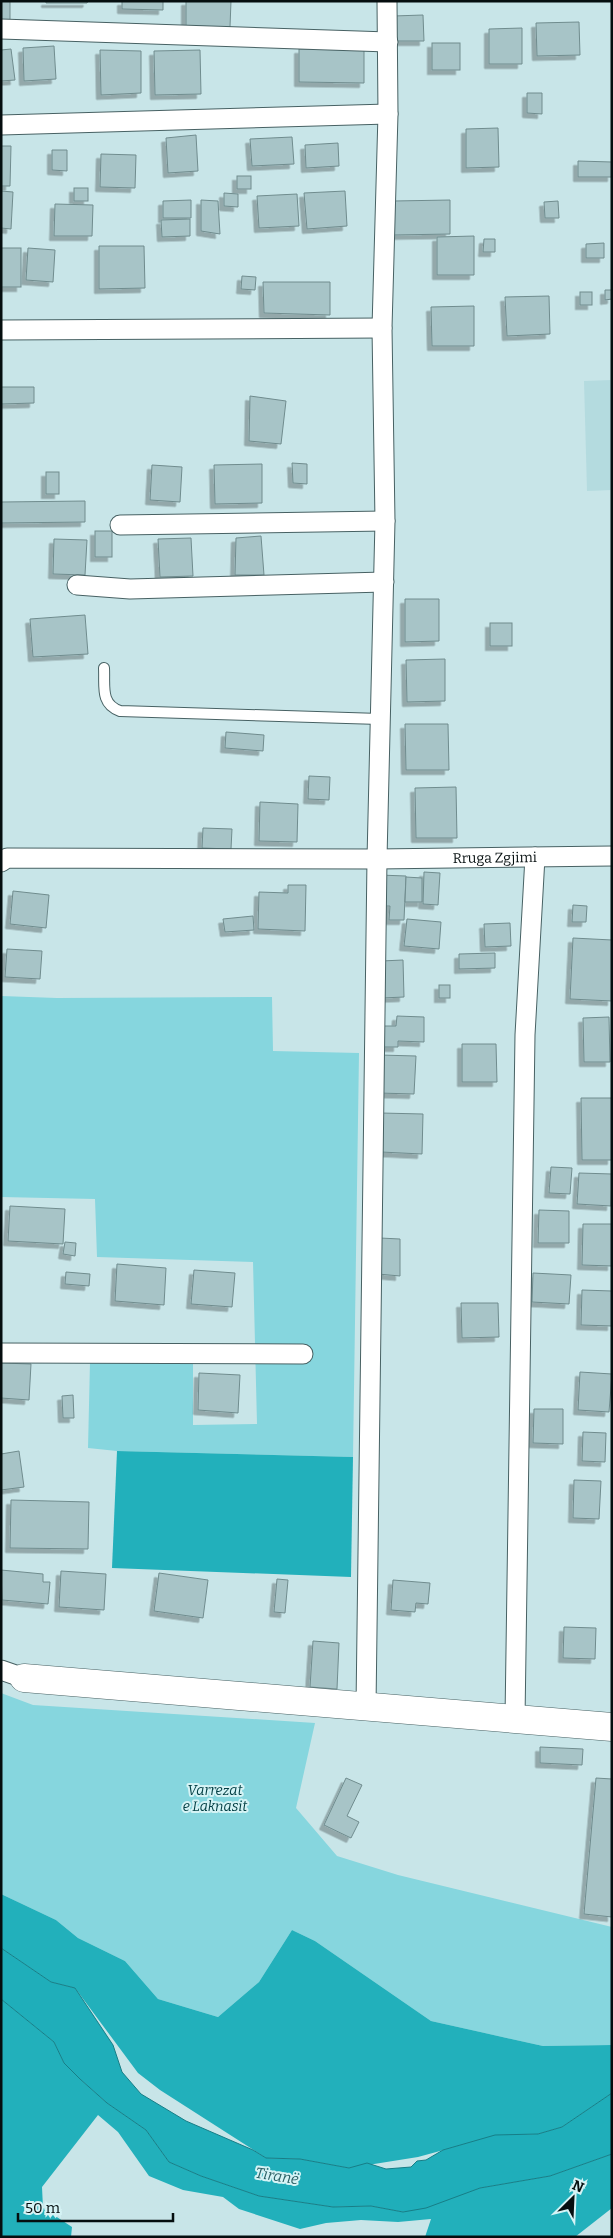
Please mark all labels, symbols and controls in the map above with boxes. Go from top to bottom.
street label: Rruga Zgjimi [453,848,537,867]
park label: Varrezat e Laknasit [183,1782,248,1815]
water label: Tiranë [254,2164,300,2188]
north arrow [548,2173,598,2223]
text: N [570,2177,587,2197]
scale bar [18,2190,172,2222]
text: 50 m [25,2199,61,2217]

